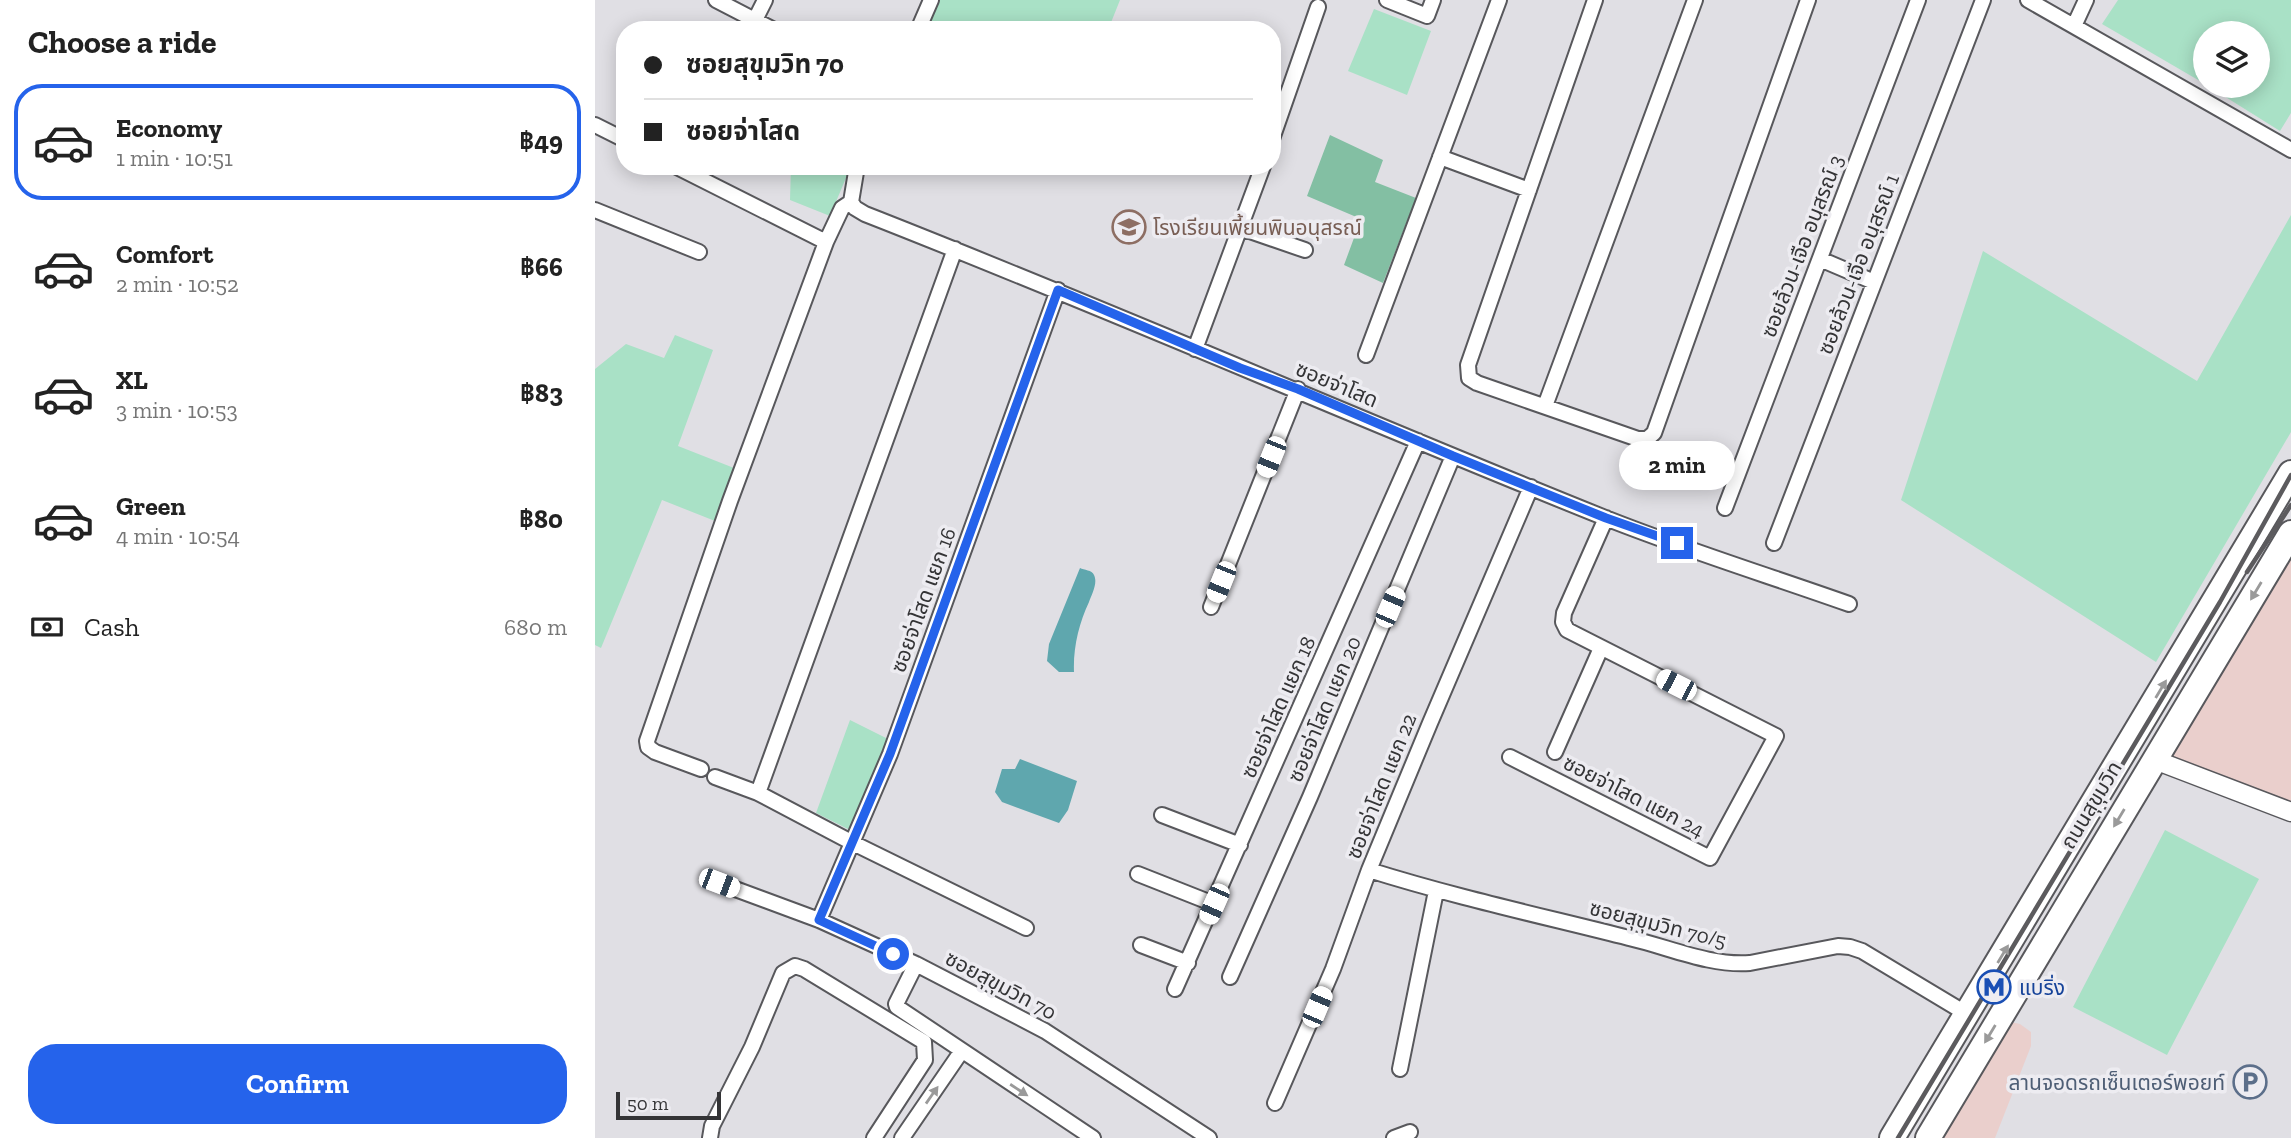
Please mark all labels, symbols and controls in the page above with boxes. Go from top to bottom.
map controls [2193,21,2270,98]
button: layers [2193,21,2270,98]
text: Choose a ride [28,23,216,61]
text: ซอยสุขุมวิท 70 [686,48,844,80]
icon: car [32,111,95,174]
text: Economy [116,112,222,144]
text: ซอยจ่าโสด [686,115,800,147]
text: ฿49 [519,125,563,157]
text: 1 min · 10:51 [116,144,233,172]
street label: ซอยล้วน-เจือ อนุสรณ์ 3 [1756,151,1849,341]
street label: ซอยล้วน-เจือ อนุสรณ์ 1 [1812,170,1905,358]
school or university icon: โรงเรียนเพี้ยนพินอนุสรณ์ [1110,208,1148,246]
place label: โรงเรียนเพี้ยนพินอนุสรณ์ [1153,213,1362,241]
icon: car [32,237,95,300]
text: Comfort [116,238,213,270]
text: ฿66 [520,251,563,283]
text: 2 min · 10:52 [116,270,239,298]
street label: ซอยจ่าโสด [1292,355,1382,413]
icon: car [32,363,95,426]
text: XL [116,364,148,396]
text: ฿83 [520,377,563,409]
text: 3 min · 10:53 [116,396,238,424]
car [1254,434,1289,480]
callout: 2 min [1619,442,1735,490]
text: 2 min [1648,451,1706,479]
icon: car [32,489,95,552]
text: Green [116,490,186,522]
text: ฿80 [519,503,563,535]
text: 4 min · 10:54 [116,522,240,550]
street label: ซอยจ่าโสด แยก 16 [885,524,961,676]
route end [1661,527,1693,559]
car [1204,559,1239,605]
one-way arrow [2249,581,2262,601]
car [1373,584,1408,630]
icon: cash [28,608,66,646]
text: Cash [84,611,139,643]
text: 680 m [504,613,567,641]
street label: ซอยจ่าโสด แยก 18 [1236,632,1320,782]
street label: ซอยจ่าโสด แยก 20 [1282,632,1366,786]
car [1653,666,1700,704]
one-way arrow [2155,680,2167,699]
street label: ซอยจ่าโสด แยก 22 [1340,710,1422,862]
street label: ซอยจ่าโสด แยก 24 [1559,750,1709,842]
street label: ถนนสุขุมวิท [2055,757,2128,854]
one-way arrow [2113,809,2126,828]
car [696,866,743,900]
car [1196,881,1233,927]
street label: ซอยสุขุมวิท 70/5 [1587,895,1729,954]
route start [877,938,909,970]
one-way arrow [1997,944,2009,963]
street label: ซอยสุขุมวิท 70 [941,945,1061,1026]
metro station icon: แบริ่ง [1975,968,2013,1006]
place label: แบริ่ง [2019,974,2065,1000]
car [1300,984,1335,1030]
one-way arrow [1983,1025,1996,1044]
button: Confirm [28,1044,567,1124]
parking icon: ลานจอดรถเซ็นเตอร์พอยท์ [2231,1063,2269,1101]
place label: ลานจอดรถเซ็นเตอร์พอยท์ [2009,1070,2225,1095]
one-way arrow [1009,1083,1028,1096]
one-way arrow [925,1086,939,1104]
scale bar [616,1089,721,1121]
text: 50 m [627,1092,668,1115]

